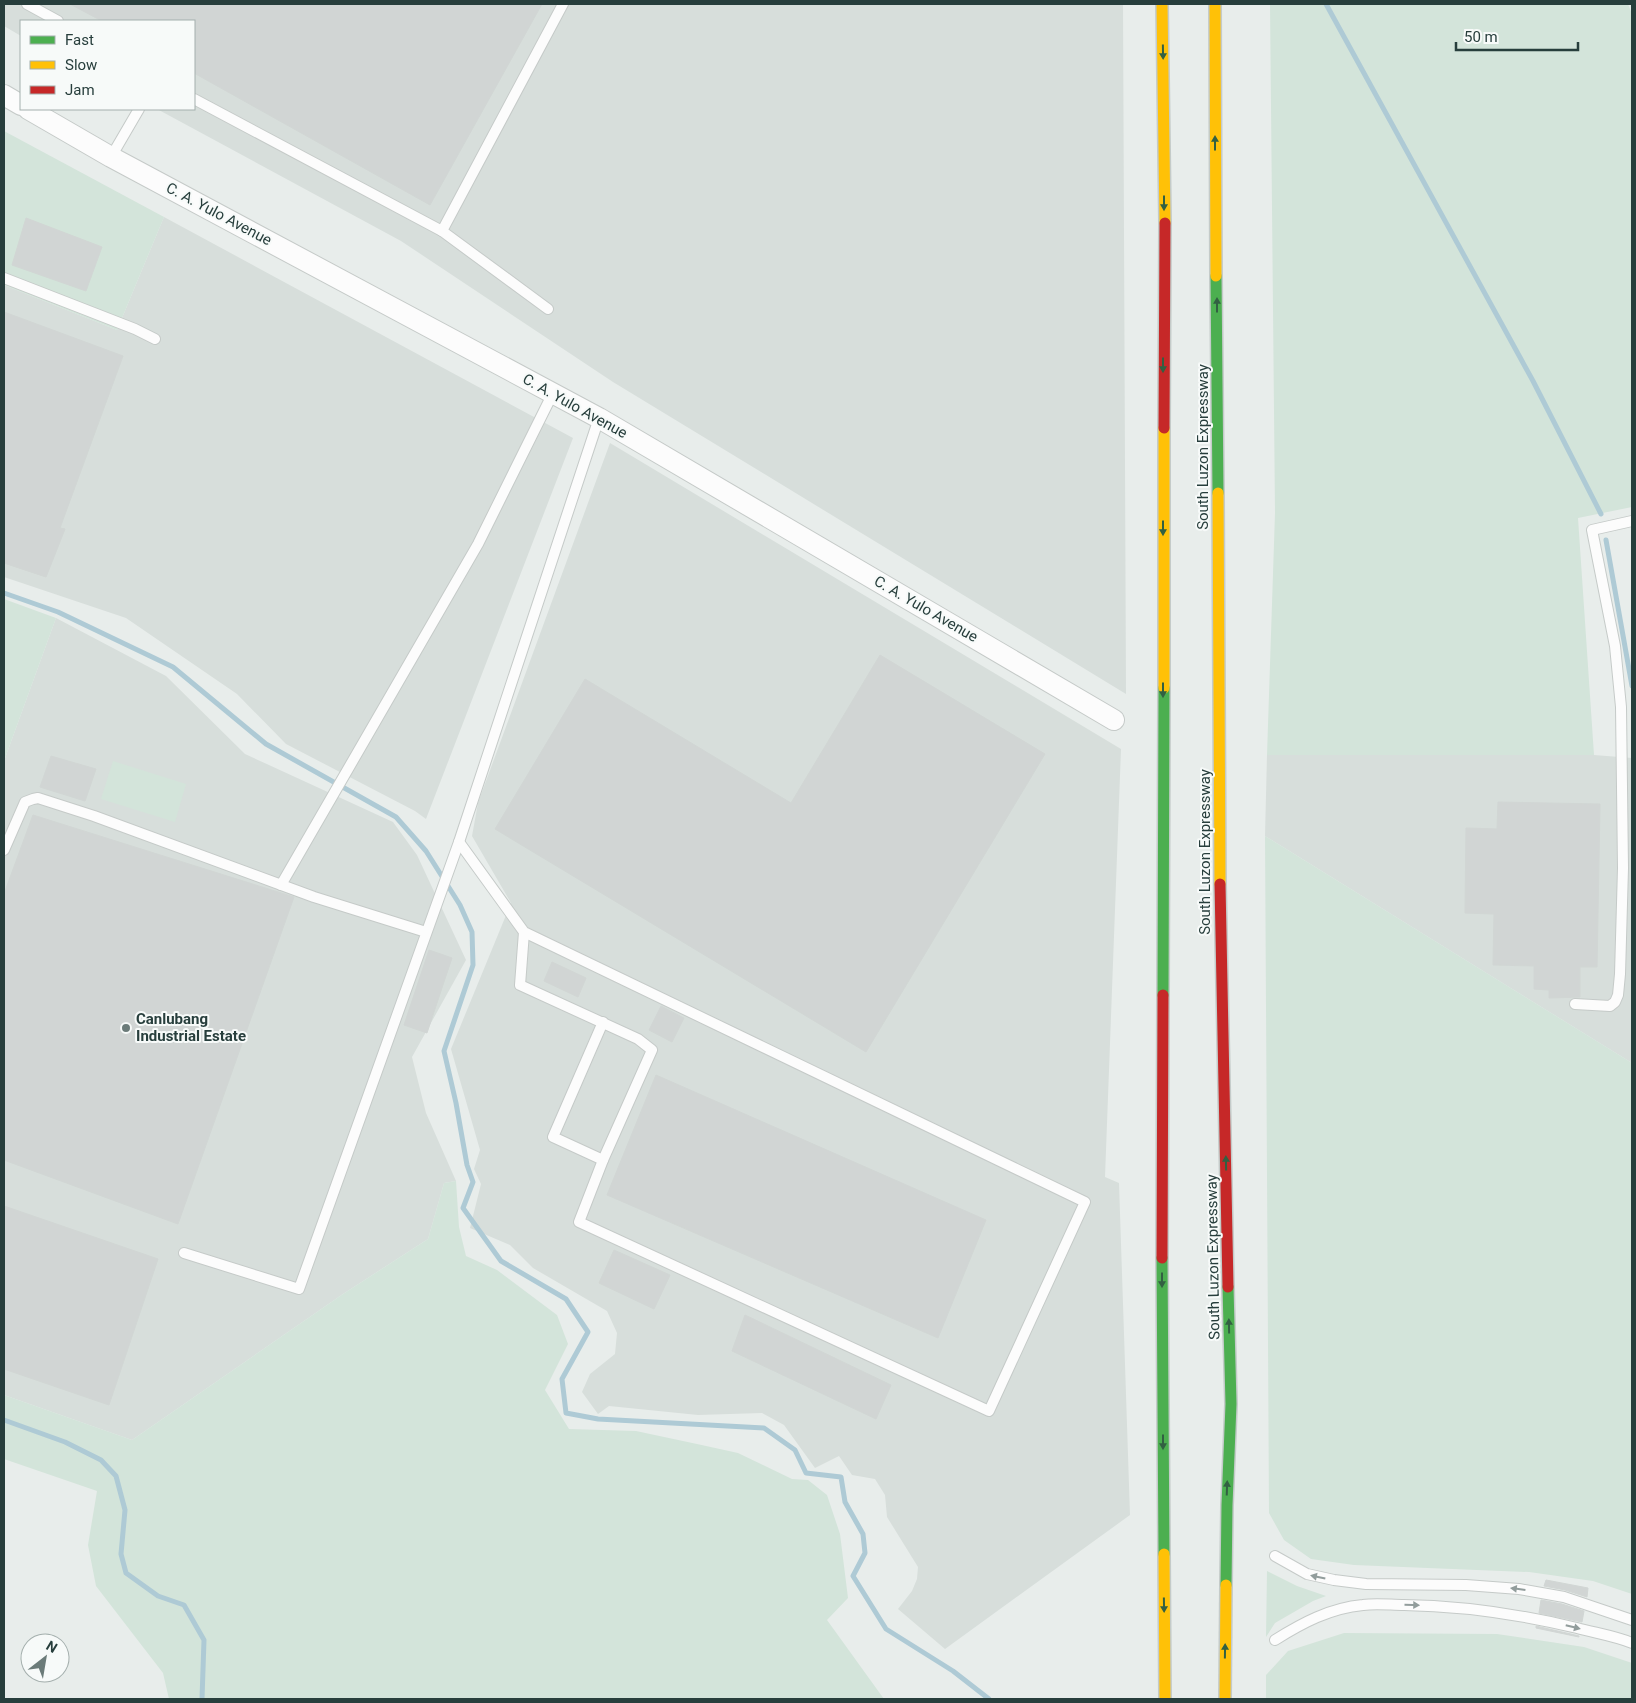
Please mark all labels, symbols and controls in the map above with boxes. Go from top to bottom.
legend [20,20,195,110]
scale bar [1456,20,1578,52]
text: 50 m [1464,28,1498,46]
text: Fast [65,31,94,49]
one-way arrow [1159,45,1167,61]
text: Slow [65,56,97,74]
text: Jam [65,81,95,99]
one-way arrow [1211,134,1219,150]
street label: C. A. Yulo Avenue [163,179,275,249]
one-way arrow [1160,195,1168,211]
one-way arrow [1213,297,1221,313]
one-way arrow [1159,358,1167,374]
street label: South Luzon Expressway [1194,364,1212,530]
street label: C. A. Yulo Avenue [520,370,631,442]
one-way arrow [1159,520,1167,536]
street label: C. A. Yulo Avenue [871,572,981,646]
one-way arrow [1159,683,1167,699]
street label: South Luzon Expressway [1196,769,1214,935]
place label: Canlubang Industrial Estate [136,1010,246,1045]
marker: Canlubang Industrial Estate [120,1022,132,1034]
one-way arrow [1222,1155,1230,1171]
street label: South Luzon Expressway [1203,1174,1223,1340]
one-way arrow [1158,1272,1166,1288]
one-way arrow [1225,1317,1233,1333]
one-way arrow [1159,1435,1167,1451]
one-way arrow [1224,1480,1232,1496]
one-way arrow [1310,1573,1325,1581]
one-way arrow [1510,1585,1526,1593]
one-way arrow [1160,1597,1168,1613]
one-way arrow [1404,1601,1420,1609]
one-way arrow [1565,1623,1580,1631]
north arrow [20,1633,70,1683]
text: N [43,1637,60,1656]
one-way arrow [1222,1642,1230,1658]

